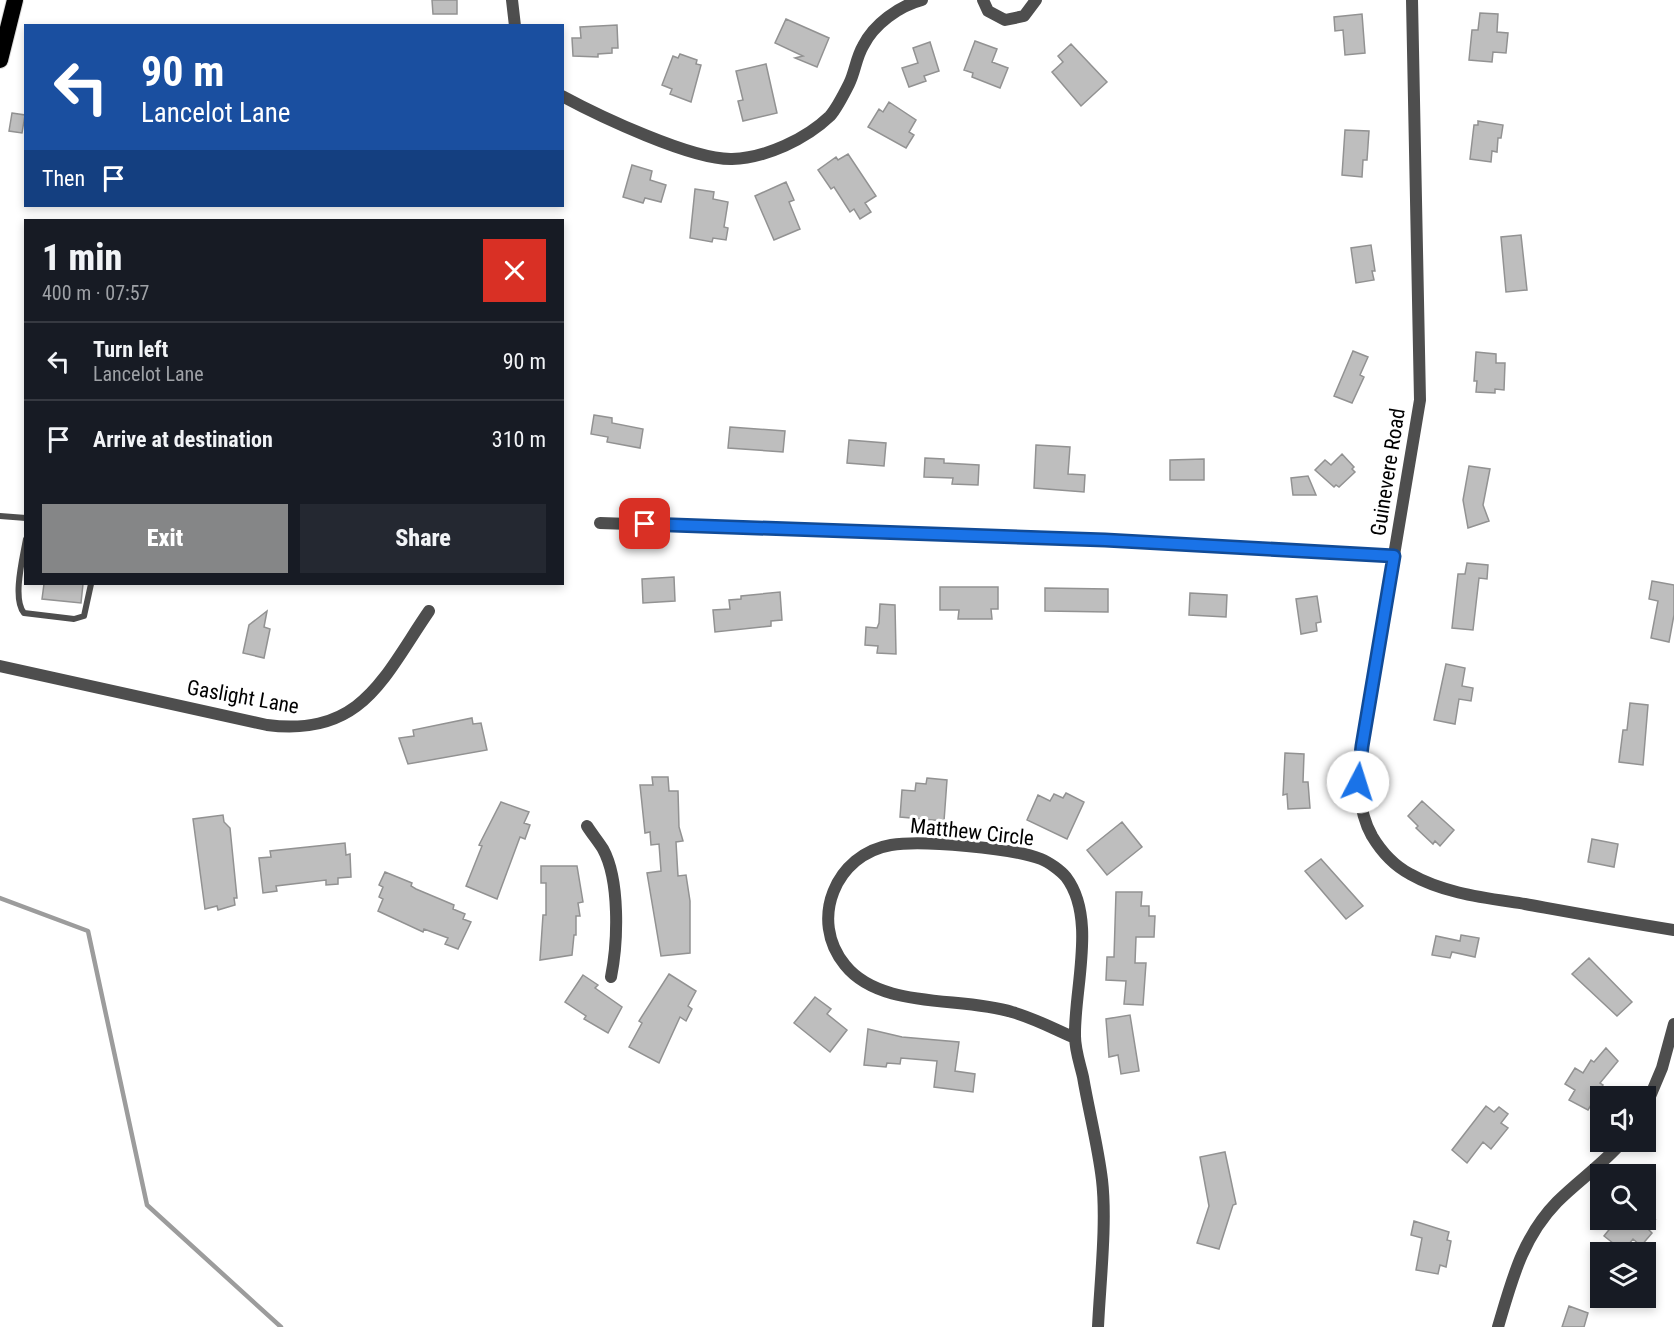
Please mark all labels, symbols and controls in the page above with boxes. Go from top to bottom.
text: 90 m [141,47,224,96]
icon: left [42,48,120,126]
text: Lancelot Lane [141,97,290,129]
icon: arrive [97,162,130,195]
text: Then [42,166,85,191]
text: 1 min [42,237,122,279]
button: close [483,239,546,302]
text: 400 m · 07:57 [42,281,149,305]
text: Turn left [93,337,168,362]
icon: left [42,345,75,378]
text: 90 m [503,349,546,374]
text: Lancelot Lane [93,362,204,386]
street label: Guinevere Road [1366,406,1410,538]
icon: arrive [42,423,75,456]
text: Arrive at destination [93,427,273,452]
text: 310 m [492,427,546,452]
pin [619,498,670,549]
button: Exit [42,504,288,573]
button: Share [300,504,546,573]
icon: arrive [628,507,661,540]
street label: Gaslight Lane [185,675,301,719]
position arrow [1326,750,1390,814]
street label: Matthew Circle [909,814,1035,850]
map controls [1590,1086,1656,1308]
button: sound [1590,1086,1656,1152]
button: search [1590,1164,1656,1230]
button: layers [1590,1242,1656,1308]

